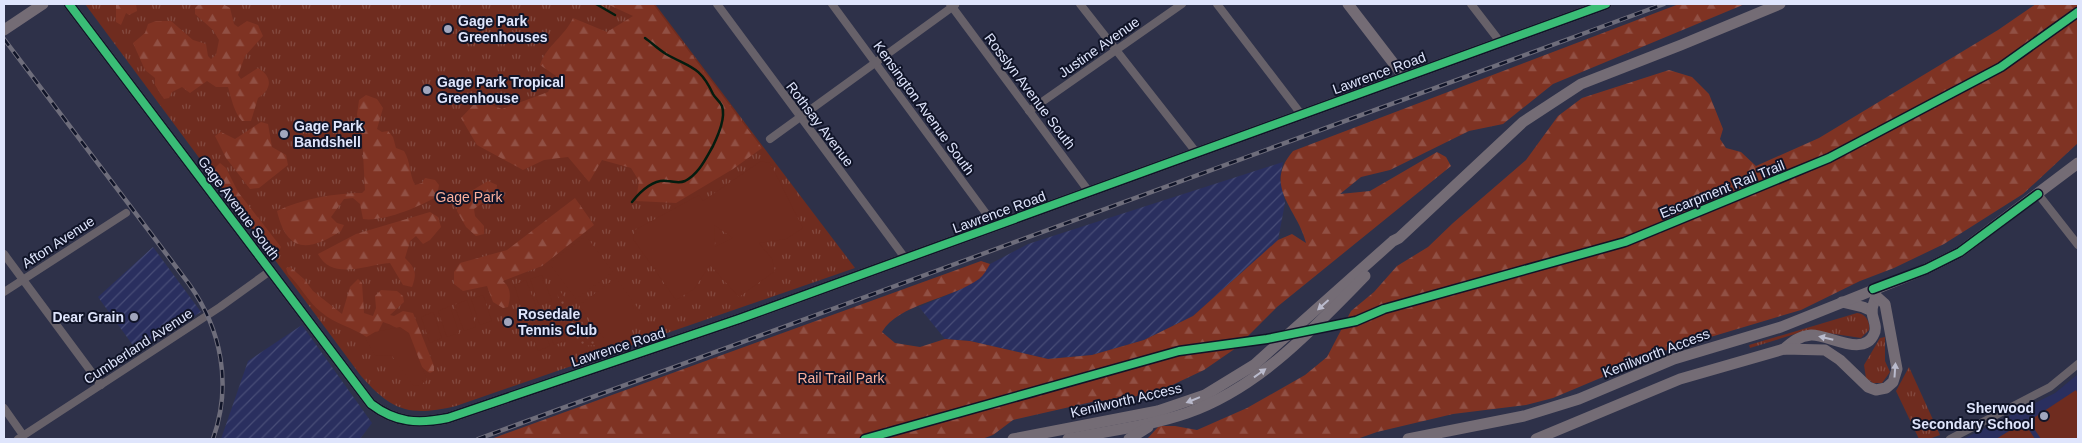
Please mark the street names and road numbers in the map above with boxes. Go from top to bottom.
street label: Justine Avenue [1056,13,1143,81]
street label: Rosslyn Avenue South [981,30,1079,152]
street label: Kensington Avenue South [870,38,978,178]
street label: Lawrence Road [1330,49,1428,97]
street label: Rothsay Avenue [783,79,857,170]
street label: Gage Avenue South [195,153,283,263]
street label: Escarpment Rail Trail [1657,157,1787,221]
street label: Lawrence Road [950,188,1048,236]
street label: Afton Avenue [19,213,97,271]
street label: Cumberland Avenue [81,305,196,387]
street label: Lawrence Road [569,324,667,370]
street label: Kenilworth Access [1600,325,1712,381]
street label: Kenilworth Access [1069,379,1183,421]

